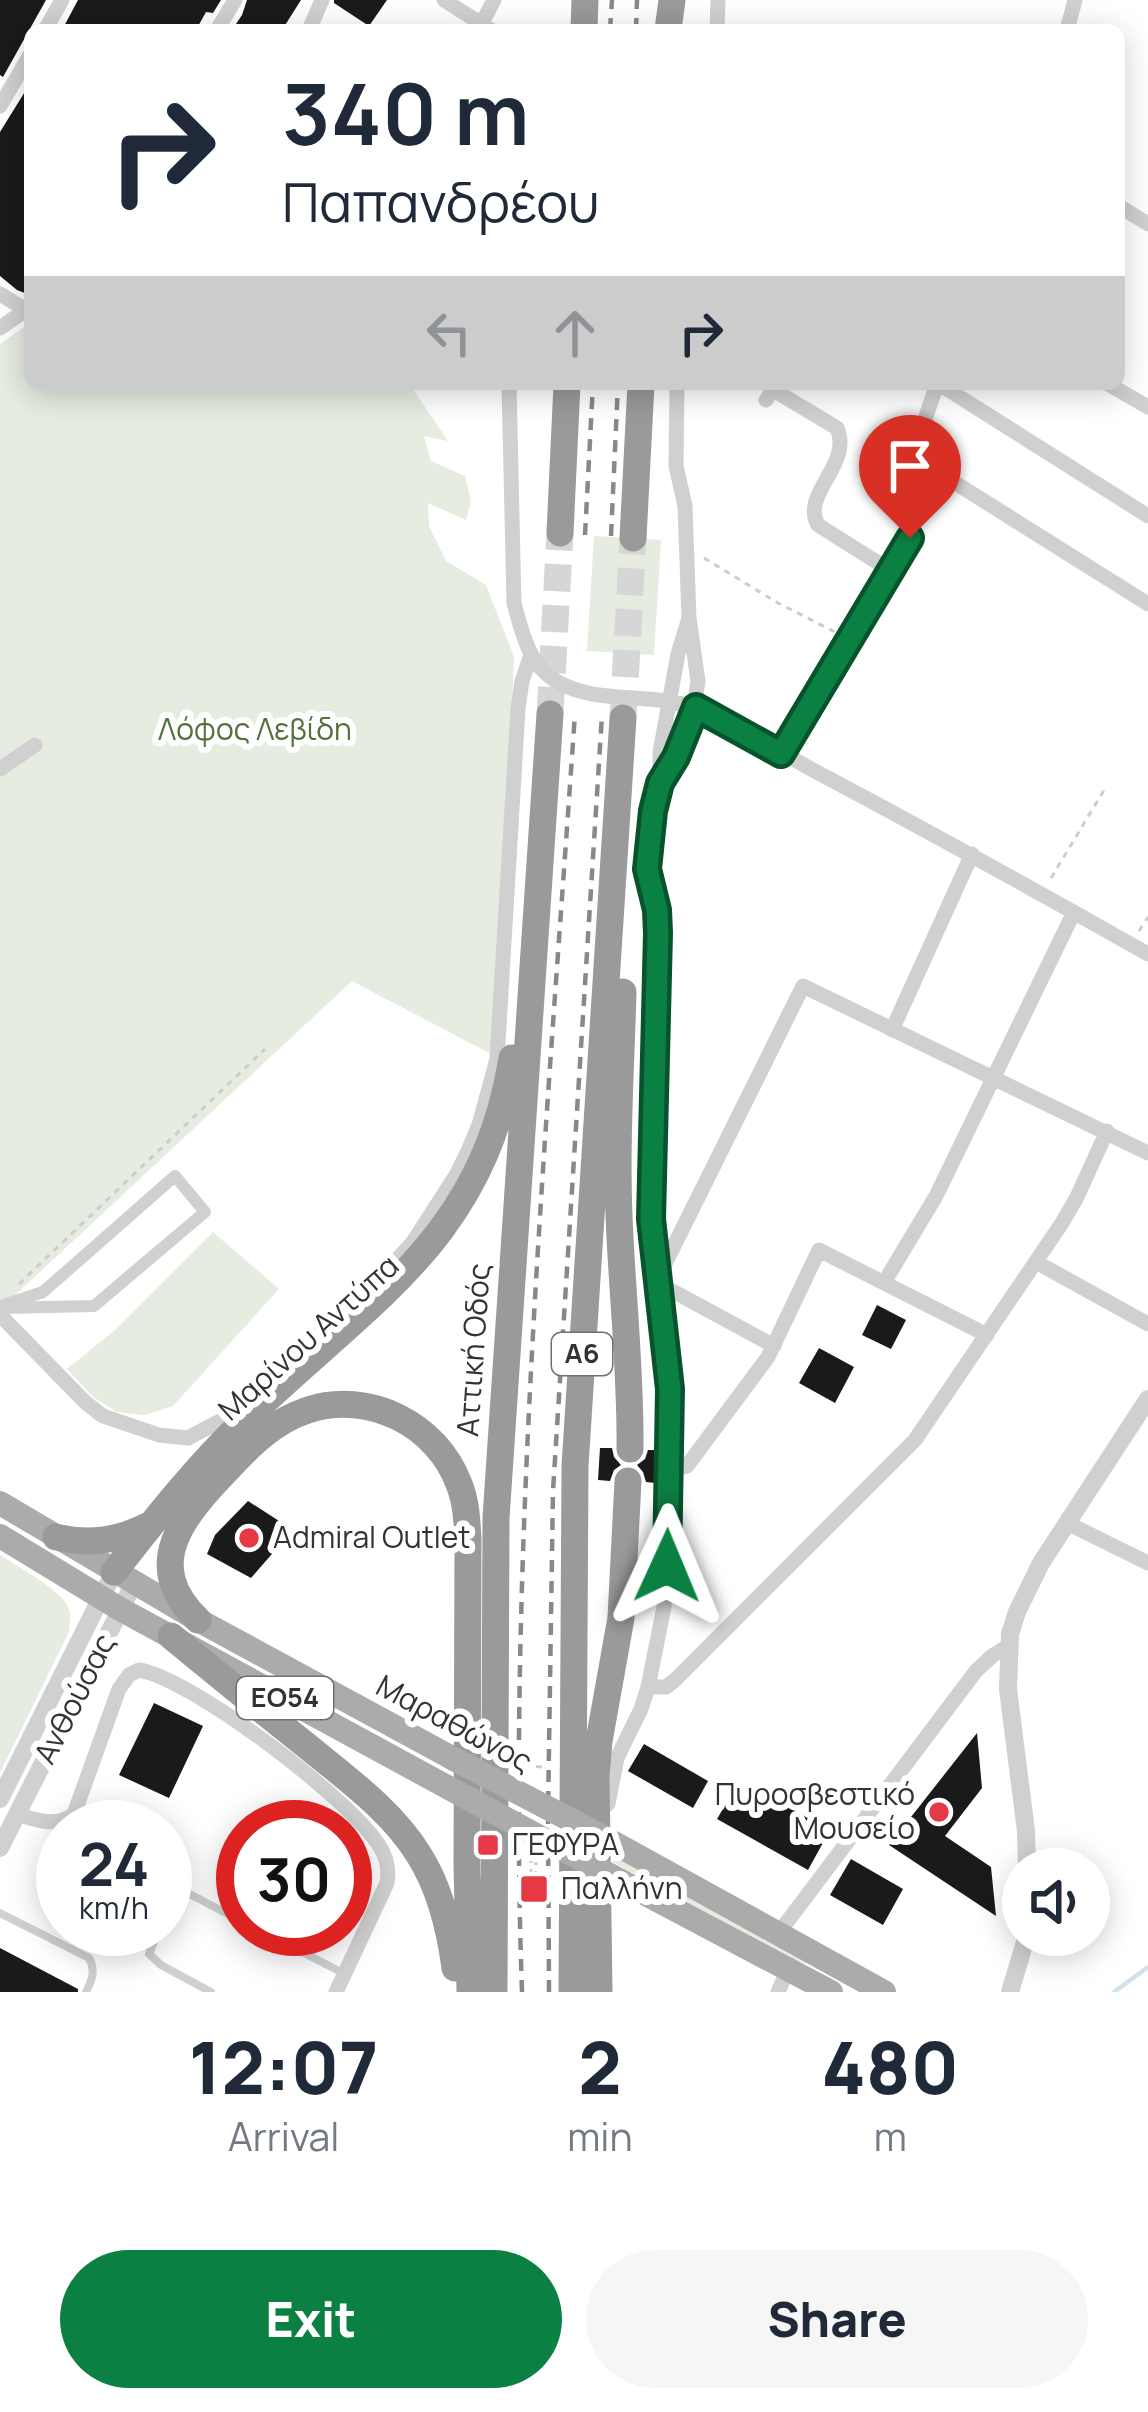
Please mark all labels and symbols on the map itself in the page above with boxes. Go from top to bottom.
pin [859,415,961,538]
park label: Λόφος Λεβίδη [158,708,352,749]
street label: Μαρίνου Αντύπα [209,1245,407,1429]
street label: Αττική Οδός [446,1262,499,1438]
road number: Α6 [552,1333,612,1375]
position arrow [604,1503,730,1629]
place label: Admiral Outlet [273,1516,470,1557]
marker: Admiral Outlet [236,1525,262,1551]
street label: Ανθούσας [23,1626,124,1770]
street label: Μαραθώνος [370,1664,540,1781]
road number: ΕΟ54 [237,1677,333,1719]
place label: Πυροσβεστικό Μουσείο [715,1773,915,1848]
marker: Πυροσβεστικό Μουσείο [926,1799,952,1825]
speed limit sign: 30 [216,1800,372,1956]
place label: ΓΕΦΥΡΑ [512,1823,619,1864]
marker: ΓΕΦΥΡΑ [475,1832,501,1858]
place label: Παλλήνη [561,1867,683,1908]
marker: Παλλήνη [518,1873,550,1905]

